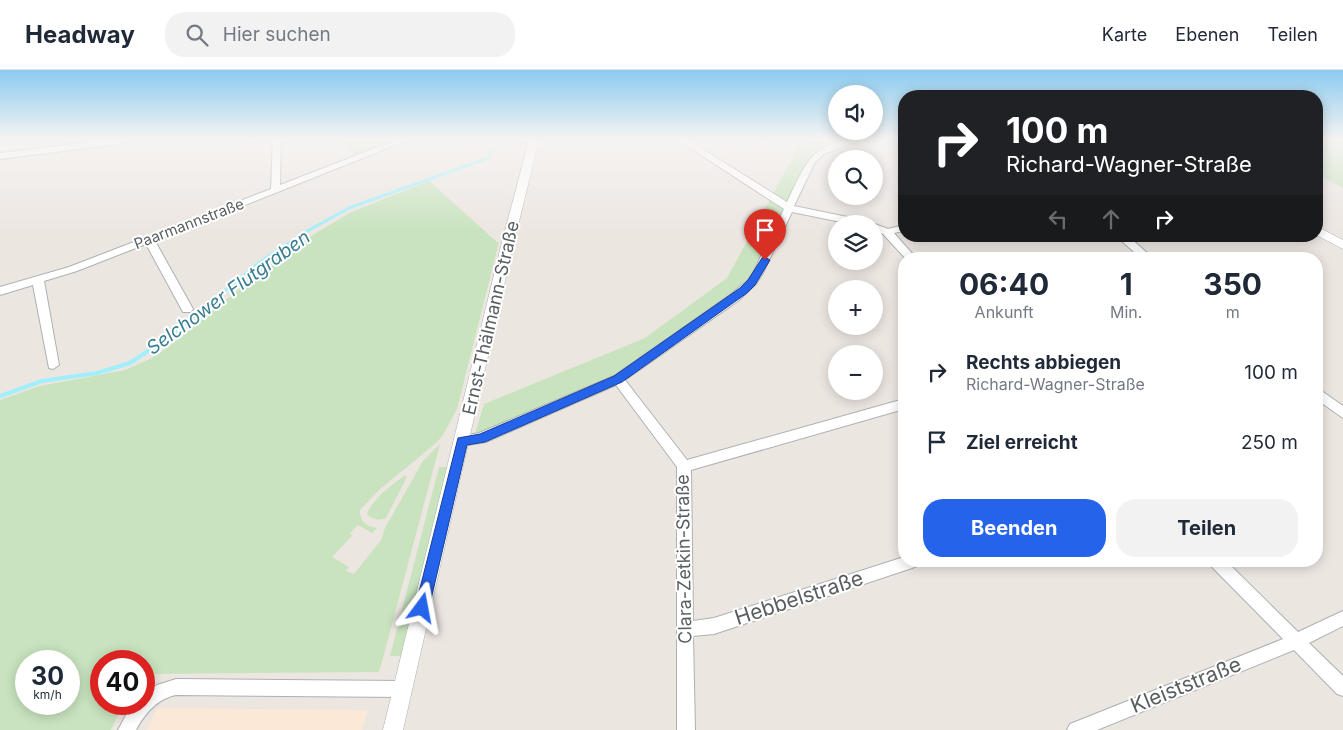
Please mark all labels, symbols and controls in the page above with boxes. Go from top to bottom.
search box [165,12,515,57]
text: Headway [25,20,135,49]
icon: search [183,21,211,49]
text: Hier suchen [223,23,331,46]
text: Karte [1102,24,1147,45]
text: Ebenen [1175,24,1239,45]
text: Teilen [1267,24,1318,45]
map controls [828,85,883,400]
button: sound [828,85,883,140]
text: 100 m [1006,109,1109,151]
icon: right [923,110,988,175]
button: search [828,150,883,205]
text: Richard-Wagner-Straße [1006,151,1252,177]
street label: Paarmannstraße [131,194,247,253]
icon: left [1044,205,1072,233]
icon: ahead [1097,205,1125,233]
icon: right [1150,205,1178,233]
pin [744,209,786,260]
button: layers [828,215,883,270]
icon: arrive [751,216,779,244]
street label: Ernst-Thälmann-Straße [458,219,523,417]
water label: Selchower Flutgraben [142,225,315,359]
text: 06:40 [959,266,1049,302]
text: 1 [1120,266,1133,302]
text: 350 [1203,266,1262,302]
button: + [828,280,883,335]
text: Ankunft [975,302,1033,322]
text: Min. [1110,302,1142,322]
text: m [1226,302,1240,322]
button: − [828,345,883,400]
text: Rechts abbiegen [966,351,1121,374]
icon: right [923,358,951,386]
text: 100 m [1244,361,1298,384]
text: Richard-Wagner-Straße [966,374,1145,394]
icon: arrive [923,428,951,456]
text: Ziel erreicht [966,431,1078,454]
text: 250 m [1241,431,1298,454]
street label: Clara-Zetkin-Straße [672,474,695,644]
button: Beenden [923,499,1106,557]
button: Teilen [1116,499,1298,557]
street label: Hebbelstraße [731,565,866,630]
position arrow [395,581,447,633]
speed limit sign: 40 [90,650,155,715]
street label: Kleiststraße [1127,651,1245,718]
text: 30 [31,661,64,691]
text: km/h [33,687,62,702]

